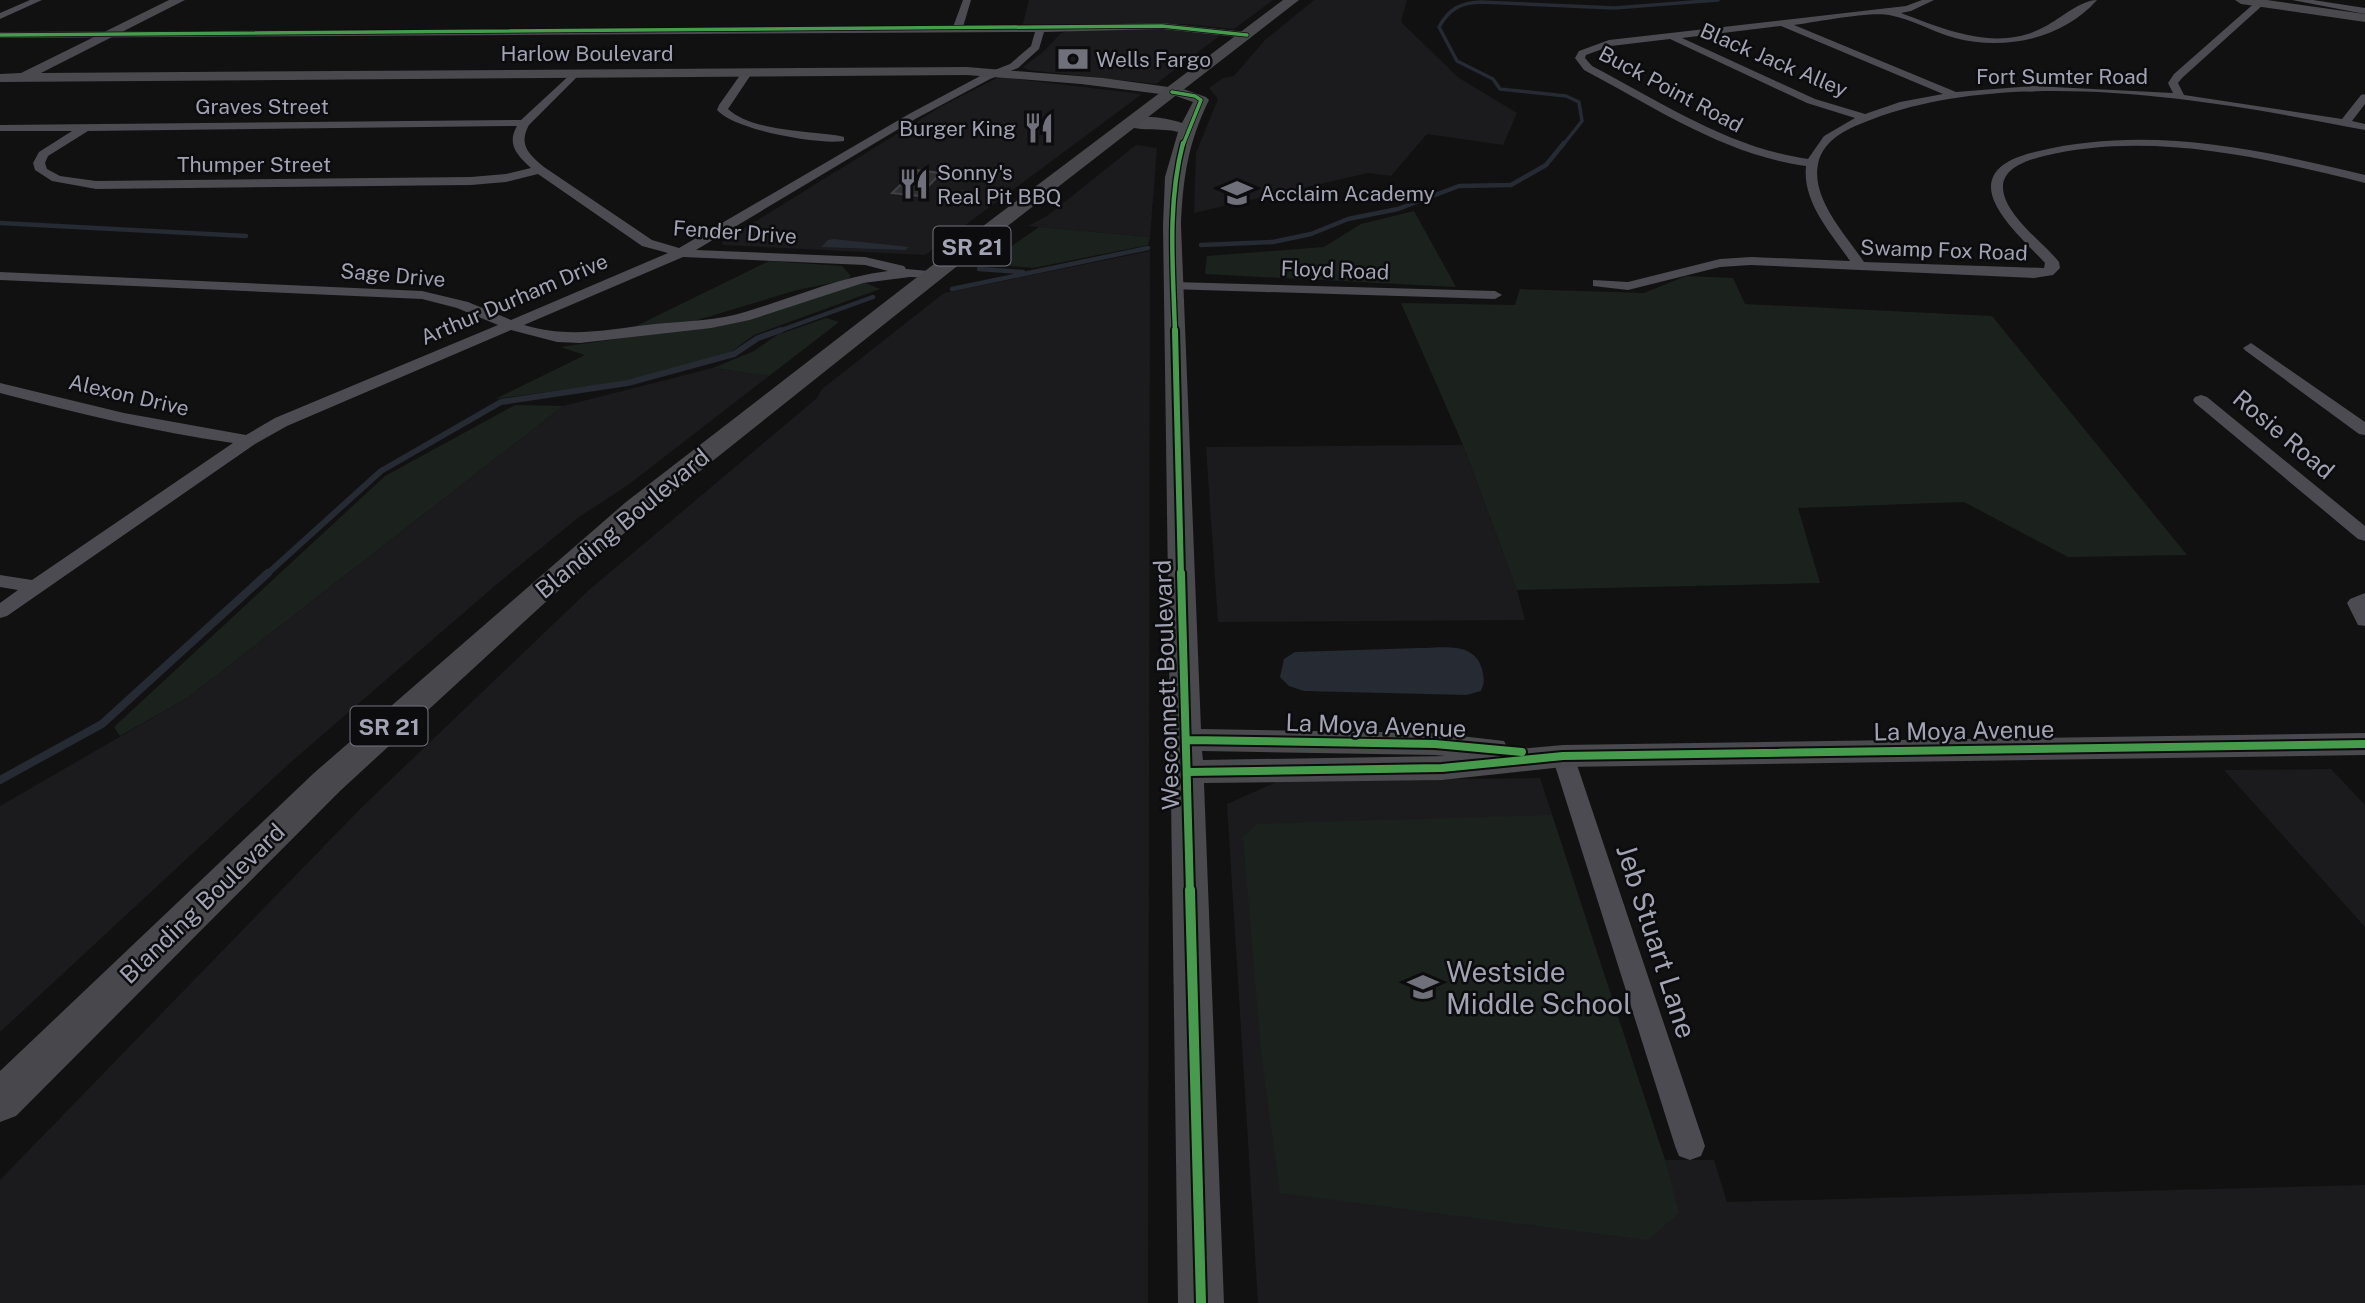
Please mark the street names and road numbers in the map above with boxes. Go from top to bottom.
street label: Black Jack Alley [1696,18,1852,102]
street label: Harlow Boulevard [500,41,674,66]
street label: Buck Point Road [1595,41,1747,137]
street label: Fort Sumter Road [1976,64,2148,89]
street label: Graves Street [195,94,329,119]
street label: Thumper Street [177,152,331,177]
street label: Fender Drive [672,215,798,249]
road number: SR 21 [934,227,1010,266]
street label: Swamp Fox Road [1860,235,2028,265]
street label: Arthur Durham Drive [417,248,611,350]
street label: Floyd Road [1280,256,1390,284]
street label: Sage Drive [339,258,447,292]
street label: Alexon Drive [66,369,192,421]
street label: Rosie Road [2228,384,2340,484]
street label: Blanding Boulevard [530,442,714,604]
street label: Wesconnett Boulevard [1148,559,1184,811]
road number: SR 21 [350,706,428,746]
street label: La Moya Avenue [1285,708,1467,742]
street label: La Moya Avenue [1873,714,2055,746]
street label: Blanding Boulevard [114,817,290,989]
street label: Jeb Stuart Lane [1610,840,1704,1042]

